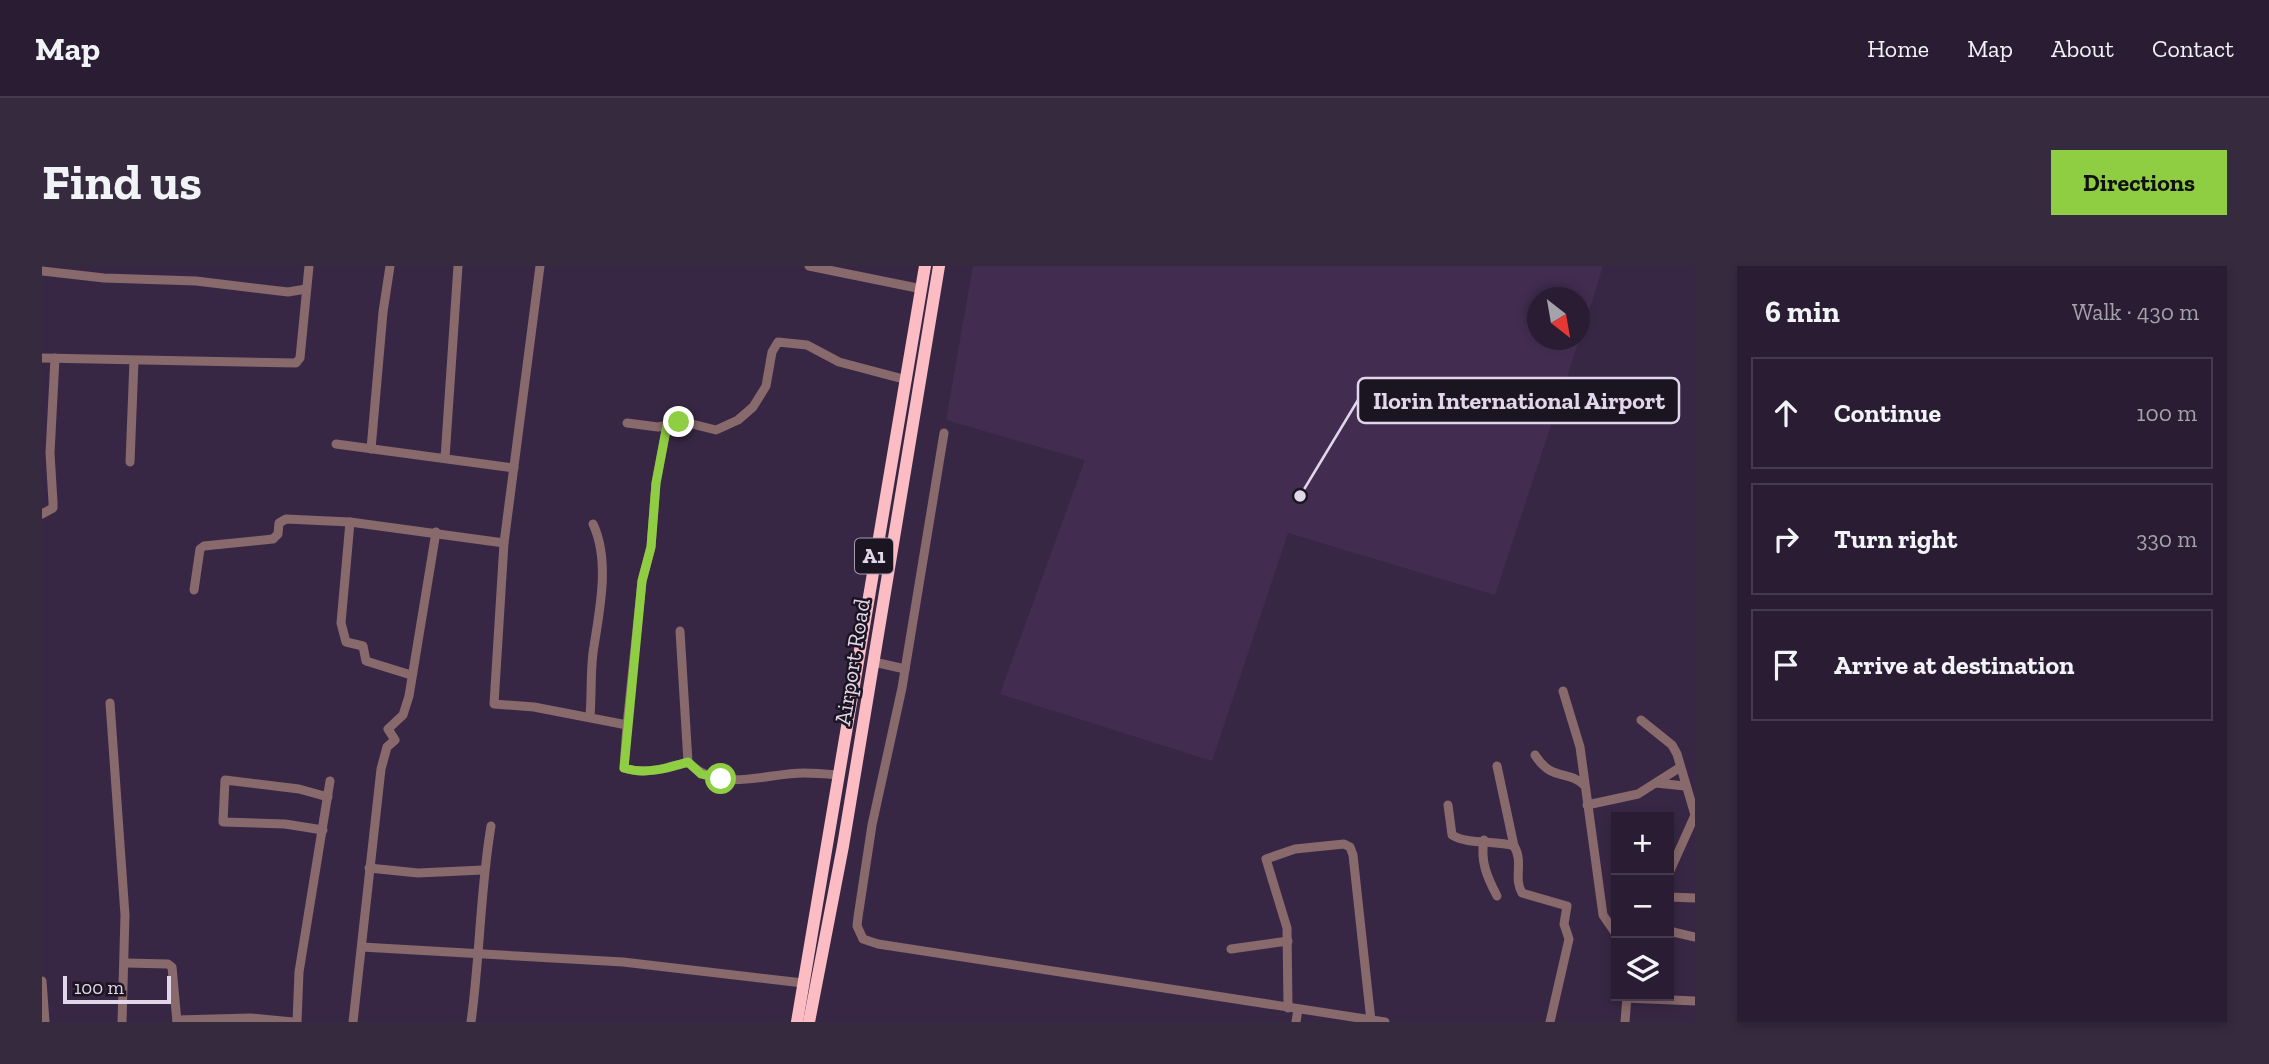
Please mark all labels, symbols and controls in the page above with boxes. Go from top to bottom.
text: Map [35,29,100,68]
text: Home [1867,34,1929,63]
text: Map [1967,34,2013,63]
text: About [2051,34,2114,63]
text: Contact [2152,34,2234,63]
button: Directions [2051,150,2227,215]
text: Find us [42,153,202,212]
north arrow [1527,287,1590,350]
text: 6 min [1765,294,1840,330]
text: Walk · 430 m [2072,298,2199,326]
callout: Ilorin International Airport [1358,378,1679,423]
text: Ilorin International Airport [1373,386,1665,415]
icon: ahead [1767,394,1805,432]
text: Continue [1834,397,1941,429]
text: 100 m [2137,399,2197,427]
route end [663,406,694,437]
icon: right [1767,520,1805,558]
text: Turn right [1834,523,1957,555]
text: 330 m [2136,525,2197,553]
road number: A1 [855,538,893,574]
street label: Airport Road [828,596,876,728]
icon: arrive [1767,646,1805,684]
text: Arrive at destination [1834,649,2074,681]
route start [705,763,736,794]
map controls [1611,812,1674,1001]
button: + [1611,812,1674,875]
button: − [1611,875,1674,938]
button: layers [1611,938,1674,1001]
scale bar [63,973,172,1005]
text: 100 m [74,976,124,999]

